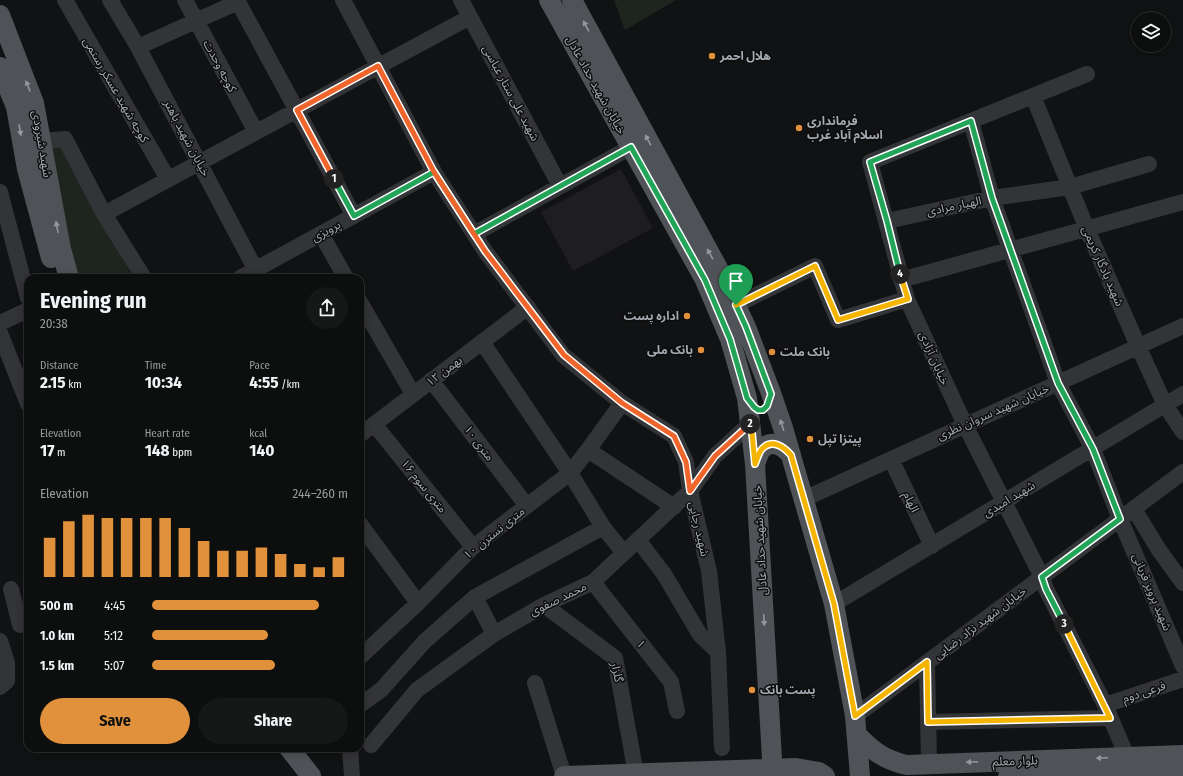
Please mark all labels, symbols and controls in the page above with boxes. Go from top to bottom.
map controls [1131,12,1171,52]
button: layers [1131,12,1171,52]
one-way arrow [583,20,589,32]
street label: خیابان شهید حداد عادل [563,33,629,137]
street label: کوچه شهید عسکر رستمی [79,35,152,147]
street label: کوچه وحدت [200,38,240,96]
street label: شهید علی ستار عباسی [480,42,542,144]
place label: هلال احمر [719,49,771,63]
marker: هلال احمر [707,51,717,61]
one-way arrow [24,79,30,91]
street label: خیابان شهید باهنر [160,97,213,179]
street label: شهید شیرودی [29,109,55,179]
place label: فرمانداری اسلام آباد غرب [807,114,883,144]
marker: فرمانداری اسلام آباد غرب [794,123,804,133]
one-way arrow [17,124,23,137]
one-way arrow [644,134,651,146]
pin: 1 [324,169,344,189]
text: 1 [332,172,336,185]
street label: الهیار مرادی [925,193,983,219]
street label: پرویزی [309,217,344,246]
one-way arrow [54,220,60,233]
street label: شهید یادگار کریمی [1079,224,1127,308]
one-way arrow [707,248,714,260]
pin [719,264,753,305]
pin: 4 [890,264,910,284]
text: 4 [897,267,903,280]
icon: arrive [725,270,747,292]
text: Evening run [40,287,147,314]
button: share [306,287,348,329]
place label: اداره پست [623,309,679,325]
marker: اداره پست [682,311,692,321]
text: 20:38 [40,316,68,331]
street label: خیابان آزادی [916,329,952,387]
place label: بانک ملی [647,343,693,357]
marker: بانک ملی [696,345,706,355]
place label: بانک ملت [780,345,830,359]
marker: بانک ملت [767,347,777,357]
street label: ۱۲ بهمن [423,353,465,389]
text: Distance [40,359,79,372]
text: Time [145,359,166,372]
text: Pace [249,359,270,372]
text: 2.15 [40,372,66,393]
text: 10:34 [145,372,182,393]
text: 4:55 [249,372,279,393]
text: km [66,378,82,391]
text: /km [279,378,300,391]
street label: خیابان شهید سروان نظری [935,381,1051,443]
pin: 2 [740,414,760,434]
text: 2 [747,417,753,430]
one-way arrow [779,419,785,431]
street label: ۱۰ متری [461,422,497,464]
text: Elevation [40,427,81,440]
text: Heart rate [145,427,190,440]
text: kcal [249,427,267,440]
place label: پیتزا تپل [818,432,862,448]
marker: پیتزا تپل [805,434,815,444]
text: 17 [40,440,54,461]
text: 148 [145,440,170,461]
text: 140 [249,440,275,461]
text: m [54,446,65,459]
text: bpm [170,446,192,459]
street label: ۱۶ متری سوم [397,456,450,517]
street label: شهید امیدی [980,478,1038,520]
street label: خیابان شهید حداد عادل [750,484,770,596]
text: Elevation [40,486,89,501]
text: 244–260 m [293,486,348,501]
street label: الهام [898,489,922,516]
street label: شهید رجایی [686,500,712,558]
street label: ۱۰ متری نسترن [460,504,528,562]
street label: شهید پرویز قربانی [1128,551,1175,633]
street label: محمد صفوی [527,579,589,619]
street label: خیابان شهید نژاد رضایی [931,584,1029,662]
text: 500 m [40,598,73,613]
text: 4:45 [104,598,125,613]
one-way arrow [761,614,768,626]
pin: 3 [1054,614,1074,634]
text: 3 [1061,617,1067,630]
text: 1.0 km [40,628,75,643]
text: 5:12 [104,628,123,643]
street label: ۱ [633,637,649,651]
text: 1.5 km [40,658,74,673]
text: 5:07 [104,658,125,673]
street label: گلزار [608,660,626,684]
street label: فرعی دوم [1121,678,1168,707]
place label: پست بانک [760,683,816,699]
marker: پست بانک [747,685,757,695]
button: Save [40,698,190,744]
button: Share [198,698,348,744]
street label: بلوار معلم [992,753,1038,771]
one-way arrow [1096,754,1108,761]
one-way arrow [966,759,978,766]

